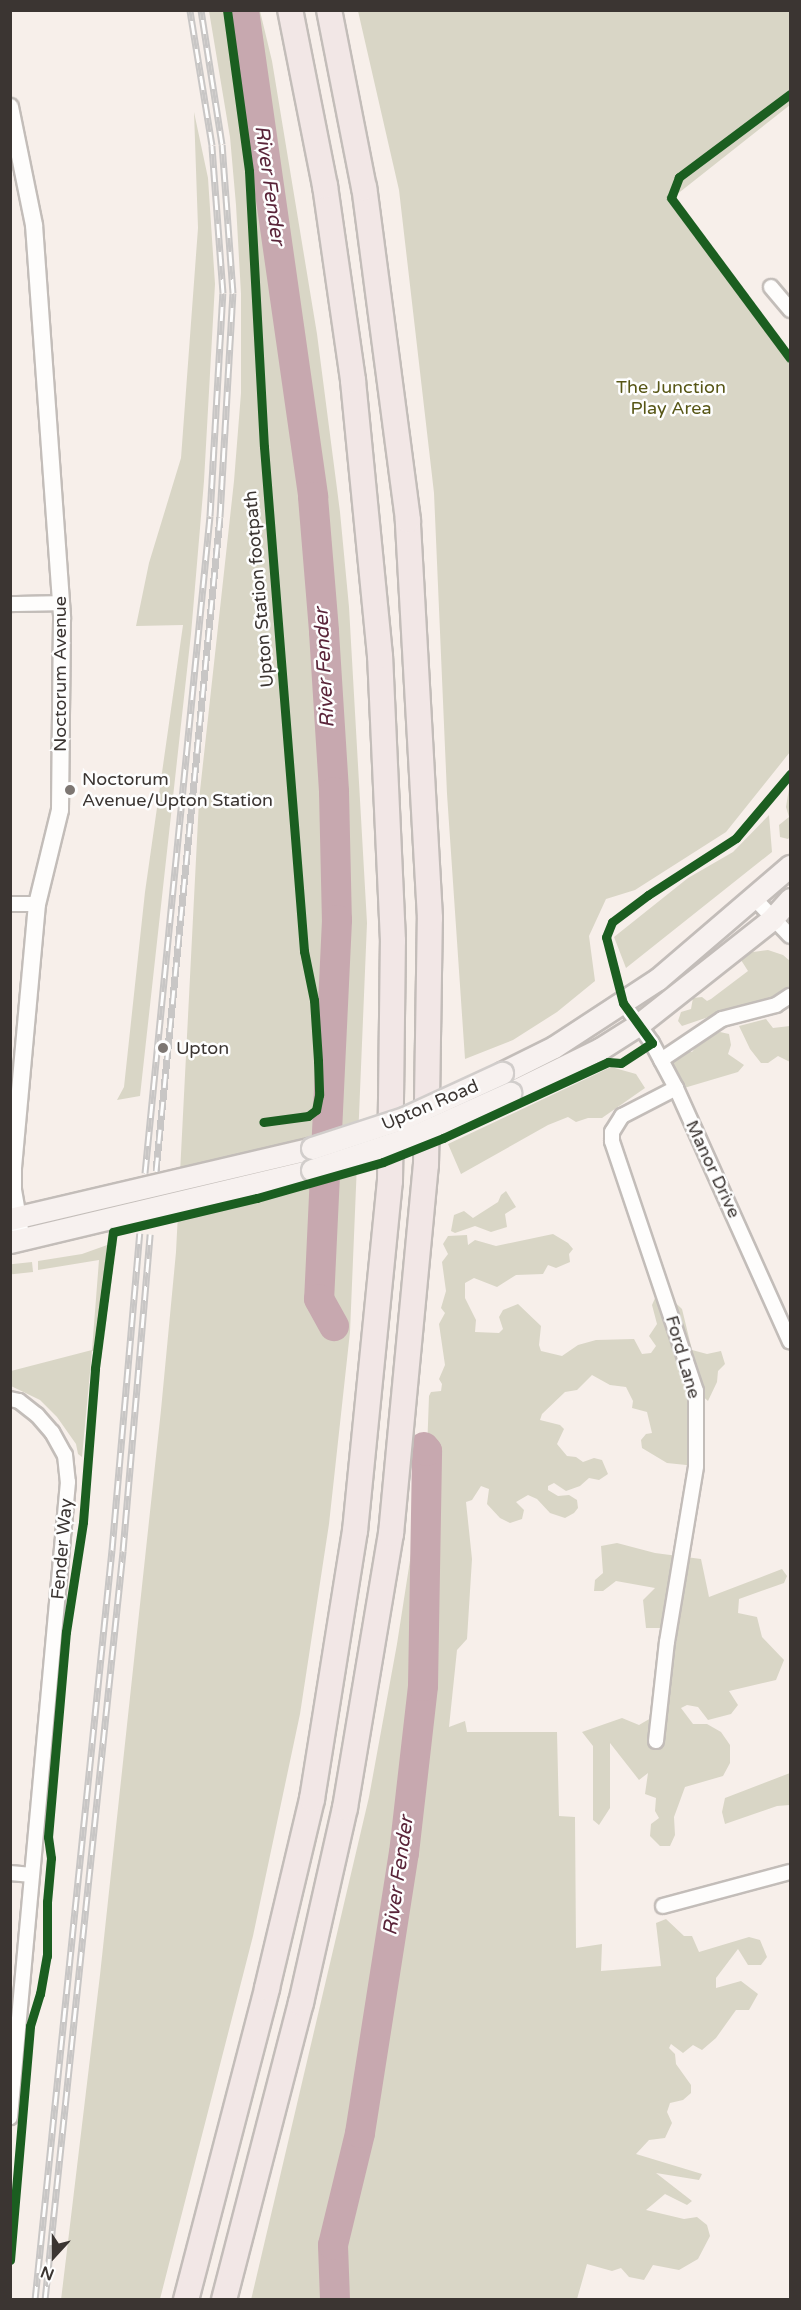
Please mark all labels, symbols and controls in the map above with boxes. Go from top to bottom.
water label: River Fender [249,124,289,246]
park label: The Junction Play Area [616,377,726,420]
street label: Upton Station footpath [240,490,278,688]
street label: Noctorum Avenue [49,596,71,752]
water label: River Fender [310,607,340,729]
place label: Noctorum Avenue/Upton Station [82,769,273,812]
marker: Noctorum Avenue/Upton Station [63,783,77,797]
place label: Upton [176,1037,229,1059]
marker: Upton [154,1039,172,1057]
street label: Upton Road [378,1075,482,1135]
street label: Manor Drive [681,1117,745,1221]
street label: Ford Lane [661,1313,705,1401]
street label: Fender Way [47,1497,77,1601]
water label: River Fender [379,1815,419,1937]
north arrow [24,2226,84,2286]
text: N [38,2261,57,2284]

